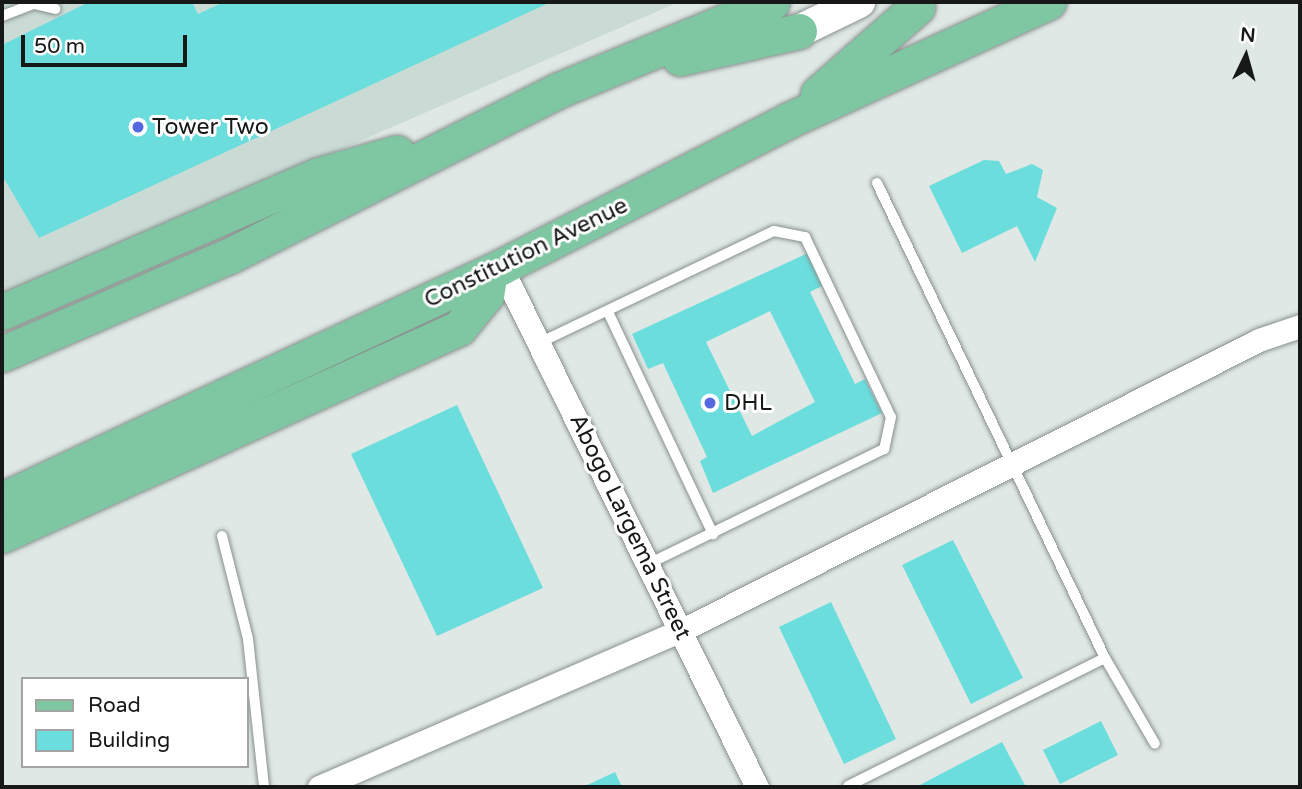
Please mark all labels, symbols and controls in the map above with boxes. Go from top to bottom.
scale bar [24,21,191,65]
north arrow [1211,21,1281,91]
text: N [1239,23,1256,47]
text: 50 m [34,34,85,59]
place label: Tower Two [152,113,269,141]
marker: Tower Two [130,119,146,135]
street label: Constitution Avenue [420,192,632,314]
place label: DHL [724,389,772,417]
marker: DHL [702,395,718,411]
street label: Abogo Largema Street [563,410,697,644]
legend [21,677,248,768]
text: Road [88,693,141,718]
text: Building [88,728,170,753]

